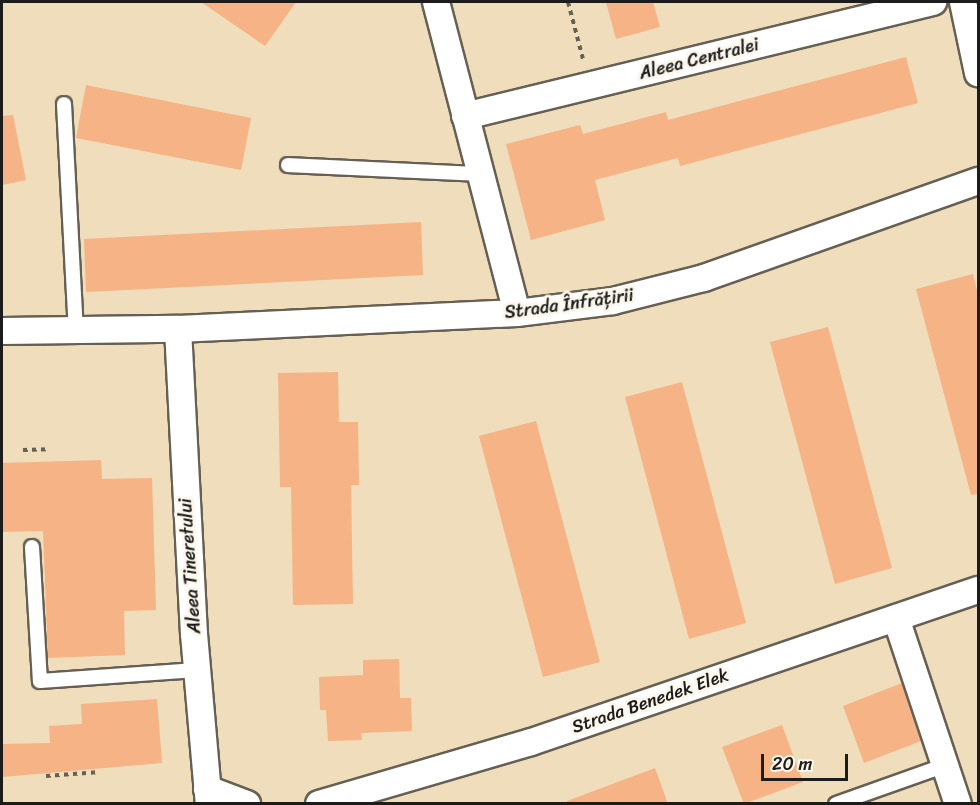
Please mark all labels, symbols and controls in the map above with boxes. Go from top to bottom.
street label: Aleea Centralei [637,34,761,84]
street label: Strada Înfrățirii [503,284,635,324]
street label: Aleea Tineretului [174,498,206,634]
street label: Strada Benedek Elek [569,664,731,738]
scale bar [764,742,851,780]
text: 20 m [772,748,812,780]

